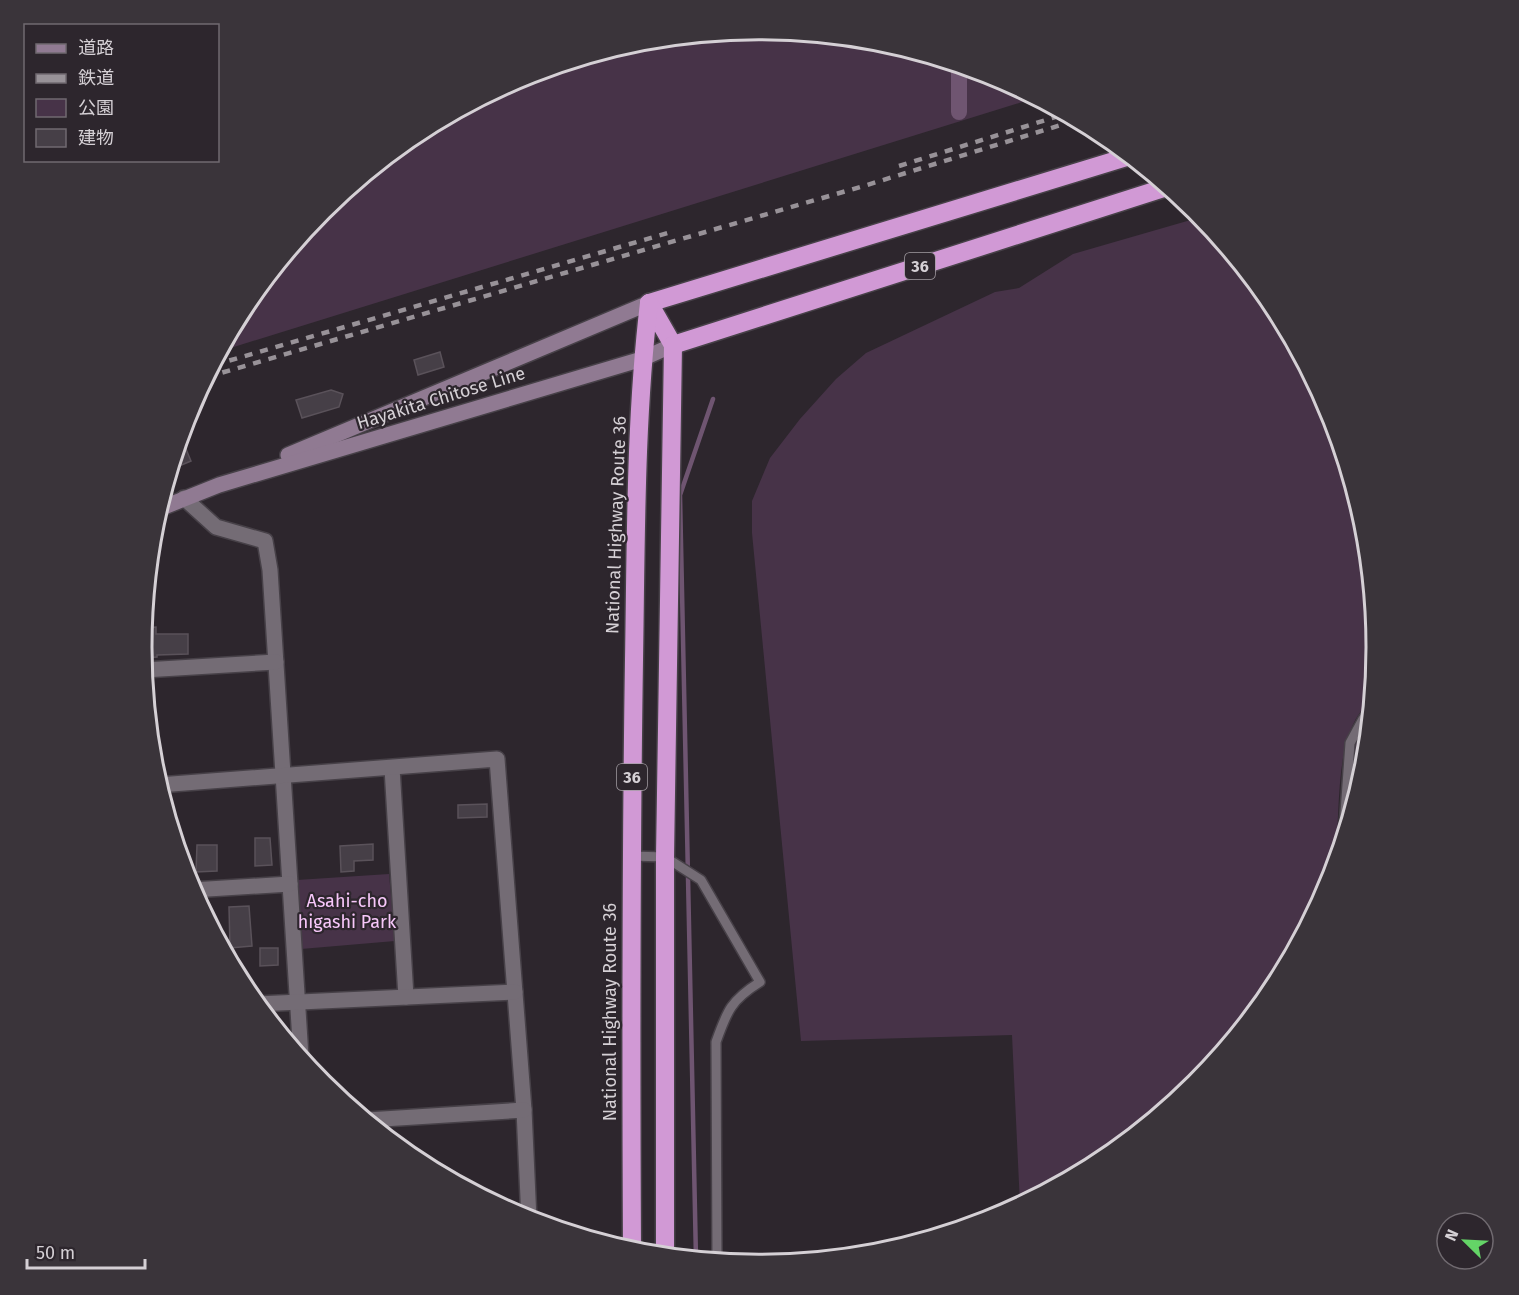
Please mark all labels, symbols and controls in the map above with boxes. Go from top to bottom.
legend [24,24,219,162]
text: 道路 [78,37,114,59]
text: 鉄道 [78,67,114,89]
text: 公園 [78,97,114,119]
text: 建物 [78,127,114,149]
road number: 36 [905,253,935,279]
street label: Hayakita Chitose Line [354,362,528,434]
street label: National Highway Route 36 [601,415,631,635]
road number: 36 [617,764,647,790]
park label: Asahi-cho higashi Park [298,890,397,933]
street label: National Highway Route 36 [599,903,621,1121]
north arrow [1435,1211,1495,1271]
text: N [1441,1226,1463,1244]
scale bar [27,1232,146,1270]
text: 50 m [36,1242,75,1264]

